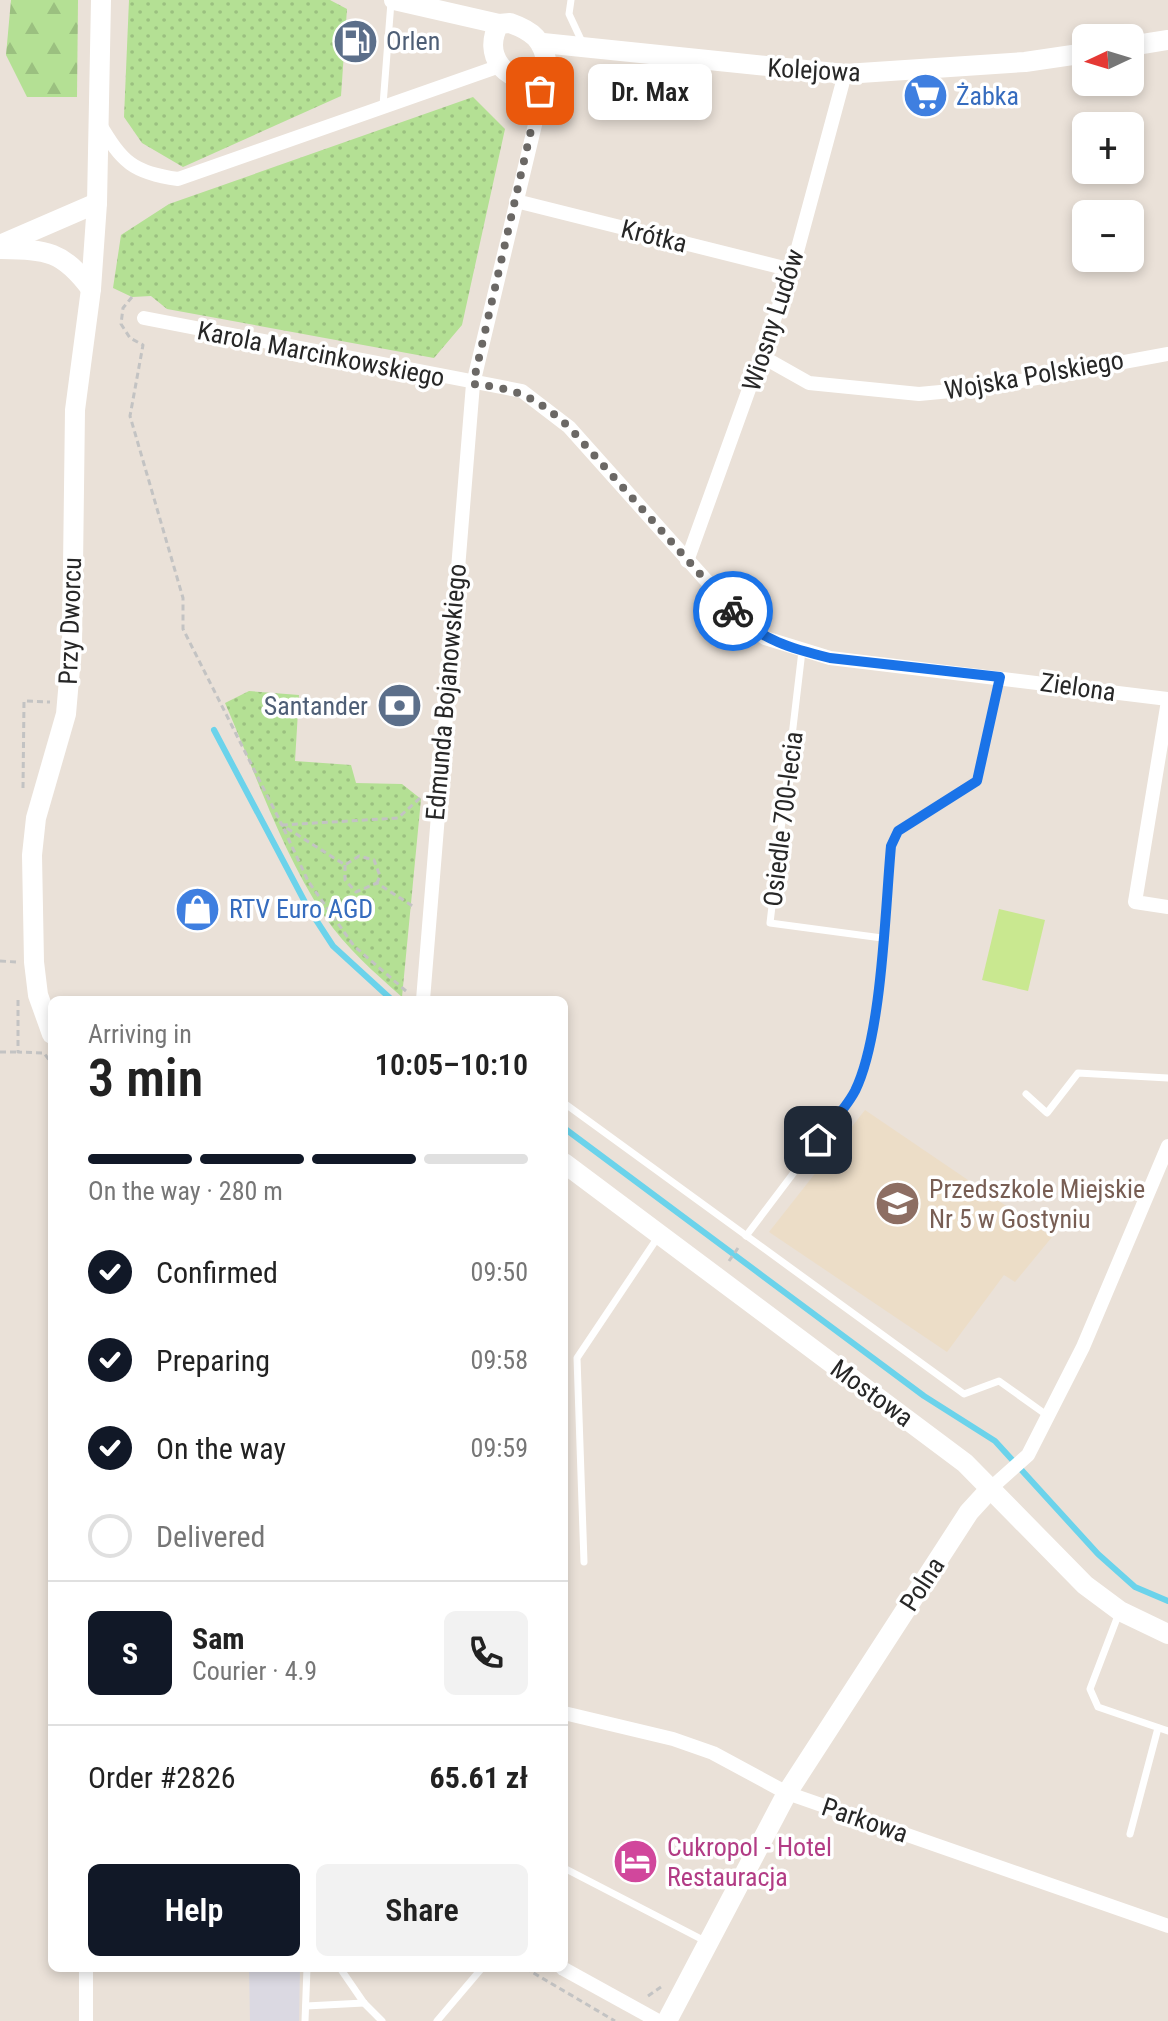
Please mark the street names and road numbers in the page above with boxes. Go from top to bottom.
street label: Kolejowa [767,53,861,87]
street label: Krótka [618,213,690,259]
street label: Wiosny Ludów [736,245,810,395]
street label: Karola Marcinkowskiego [195,315,447,393]
street label: Wojska Polskiego [942,344,1126,406]
street label: Przy Dworcu [53,557,87,685]
street label: Edmunda Bojanowskiego [420,563,472,821]
street label: Zielona [1038,667,1118,707]
street label: Osiedle 700-lecia [757,730,809,908]
street label: Mostowa [825,1353,919,1433]
street label: Polna [894,1551,950,1617]
street label: Parkowa [818,1791,912,1849]

